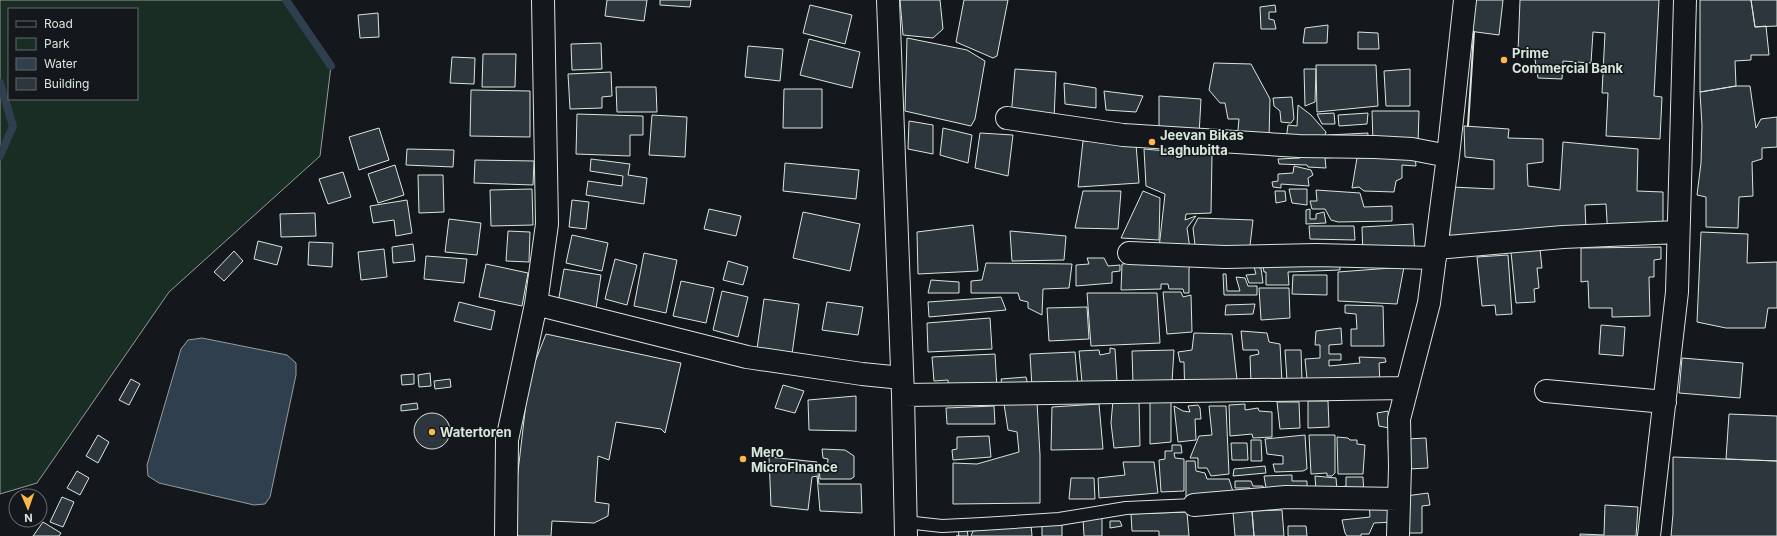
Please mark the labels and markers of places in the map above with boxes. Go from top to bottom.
place label: Prime Commercial Bank [1512,45,1624,76]
marker: Prime Commercial Bank [1499,55,1509,65]
place label: Jeevan Bikas Laghubitta [1160,127,1244,158]
marker: Jeevan Bikas Laghubitta [1147,137,1157,147]
place label: Watertoren [440,424,512,440]
marker: Watertoren [427,427,437,437]
place label: Mero MicroFInance [751,444,838,475]
marker: Mero MicroFInance [738,454,748,464]

